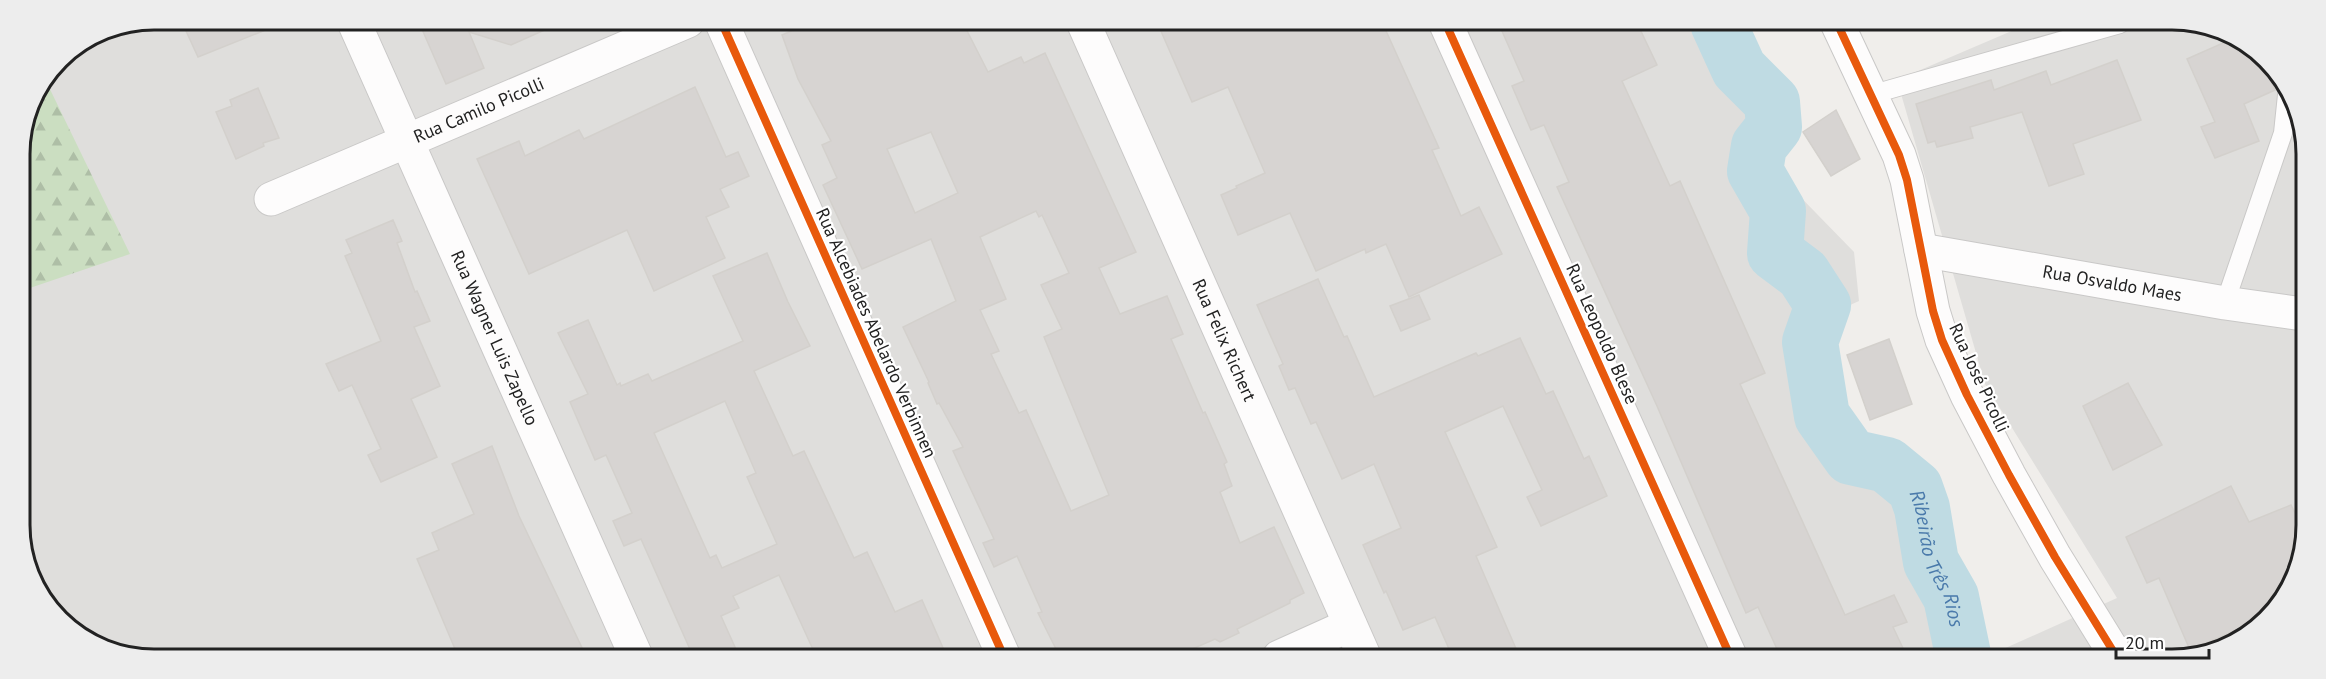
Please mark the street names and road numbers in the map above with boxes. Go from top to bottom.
street label: Rua Camilo Picolli [410,72,547,148]
street label: Rua Alcebiades Abelardo Verbinnen [811,204,942,461]
street label: Rua Wagner Luis Zapello [446,247,544,429]
street label: Rua Osvaldo Maes [2041,259,2184,306]
street label: Rua Leopoldo Blese [1561,260,1644,408]
street label: Rua Felix Richert [1187,275,1262,405]
street label: Rua José Picolli [1944,319,2015,436]

